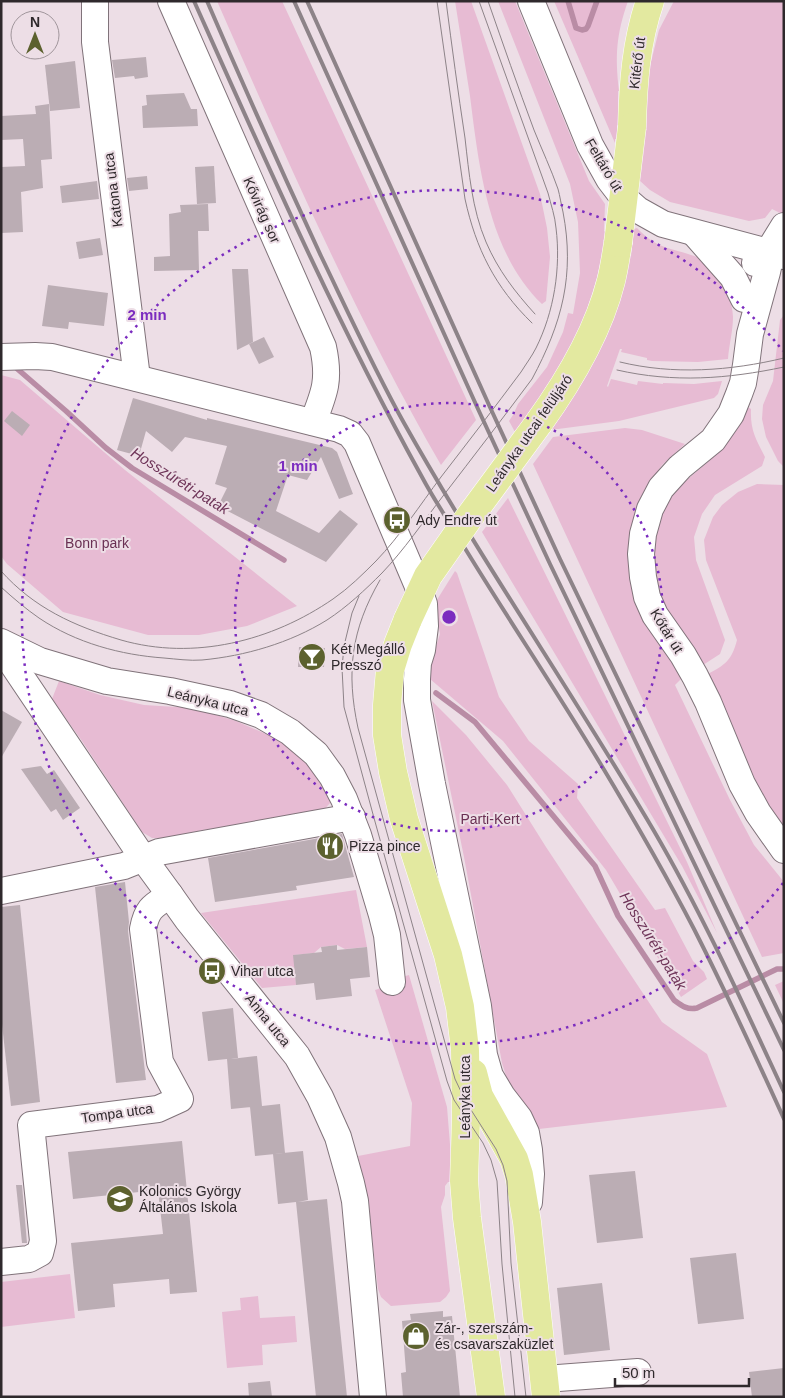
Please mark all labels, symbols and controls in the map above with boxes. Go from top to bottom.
north arrow [10,10,60,60]
text: N [30,14,40,30]
street label: Kitérő út [626,36,648,90]
street label: Feltáró út [582,136,626,195]
street label: Katona utca [100,152,125,228]
street label: Kővirág sor [240,174,284,246]
text: 2 min [127,306,167,323]
street label: Leányka utcai felüljáró [482,371,576,495]
water label: Hosszúréti-patak [128,444,234,518]
text: 1 min [278,457,318,474]
bus stop icon: Ady Endre út [382,505,412,535]
place label: Ady Endre út [416,512,497,528]
park label: Bonn park [65,535,130,551]
street label: Kőtár út [647,606,687,656]
centre of rings [440,608,458,626]
place label: Két Megálló Presszó [331,641,405,673]
bar icon: Két Megálló Presszó [297,642,327,672]
street label: Leányka utca [166,683,251,719]
park label: Parti-Kert [460,811,520,827]
restaurant icon: Pizza pince [315,831,345,861]
place label: Pizza pince [349,838,421,854]
water label: Hosszúréti-patak [616,889,691,994]
bus stop icon: Vihar utca [197,956,227,986]
place label: Vihar utca [231,963,294,979]
street label: Anna utca [242,990,294,1050]
street label: Leányka utca [457,1055,473,1139]
street label: Tompa utca [80,1100,154,1126]
place label: Kolonics György Általános Iskola [139,1183,241,1215]
school or university icon: Kolonics György Általános Iskola [105,1184,135,1214]
place label: Zár-, szerszám- és csavarszaküzlet [435,1320,553,1352]
shop icon: Zár-, szerszám- és csavarszaküzlet [401,1321,431,1351]
scale bar [615,1356,749,1388]
text: 50 m [622,1364,655,1381]

